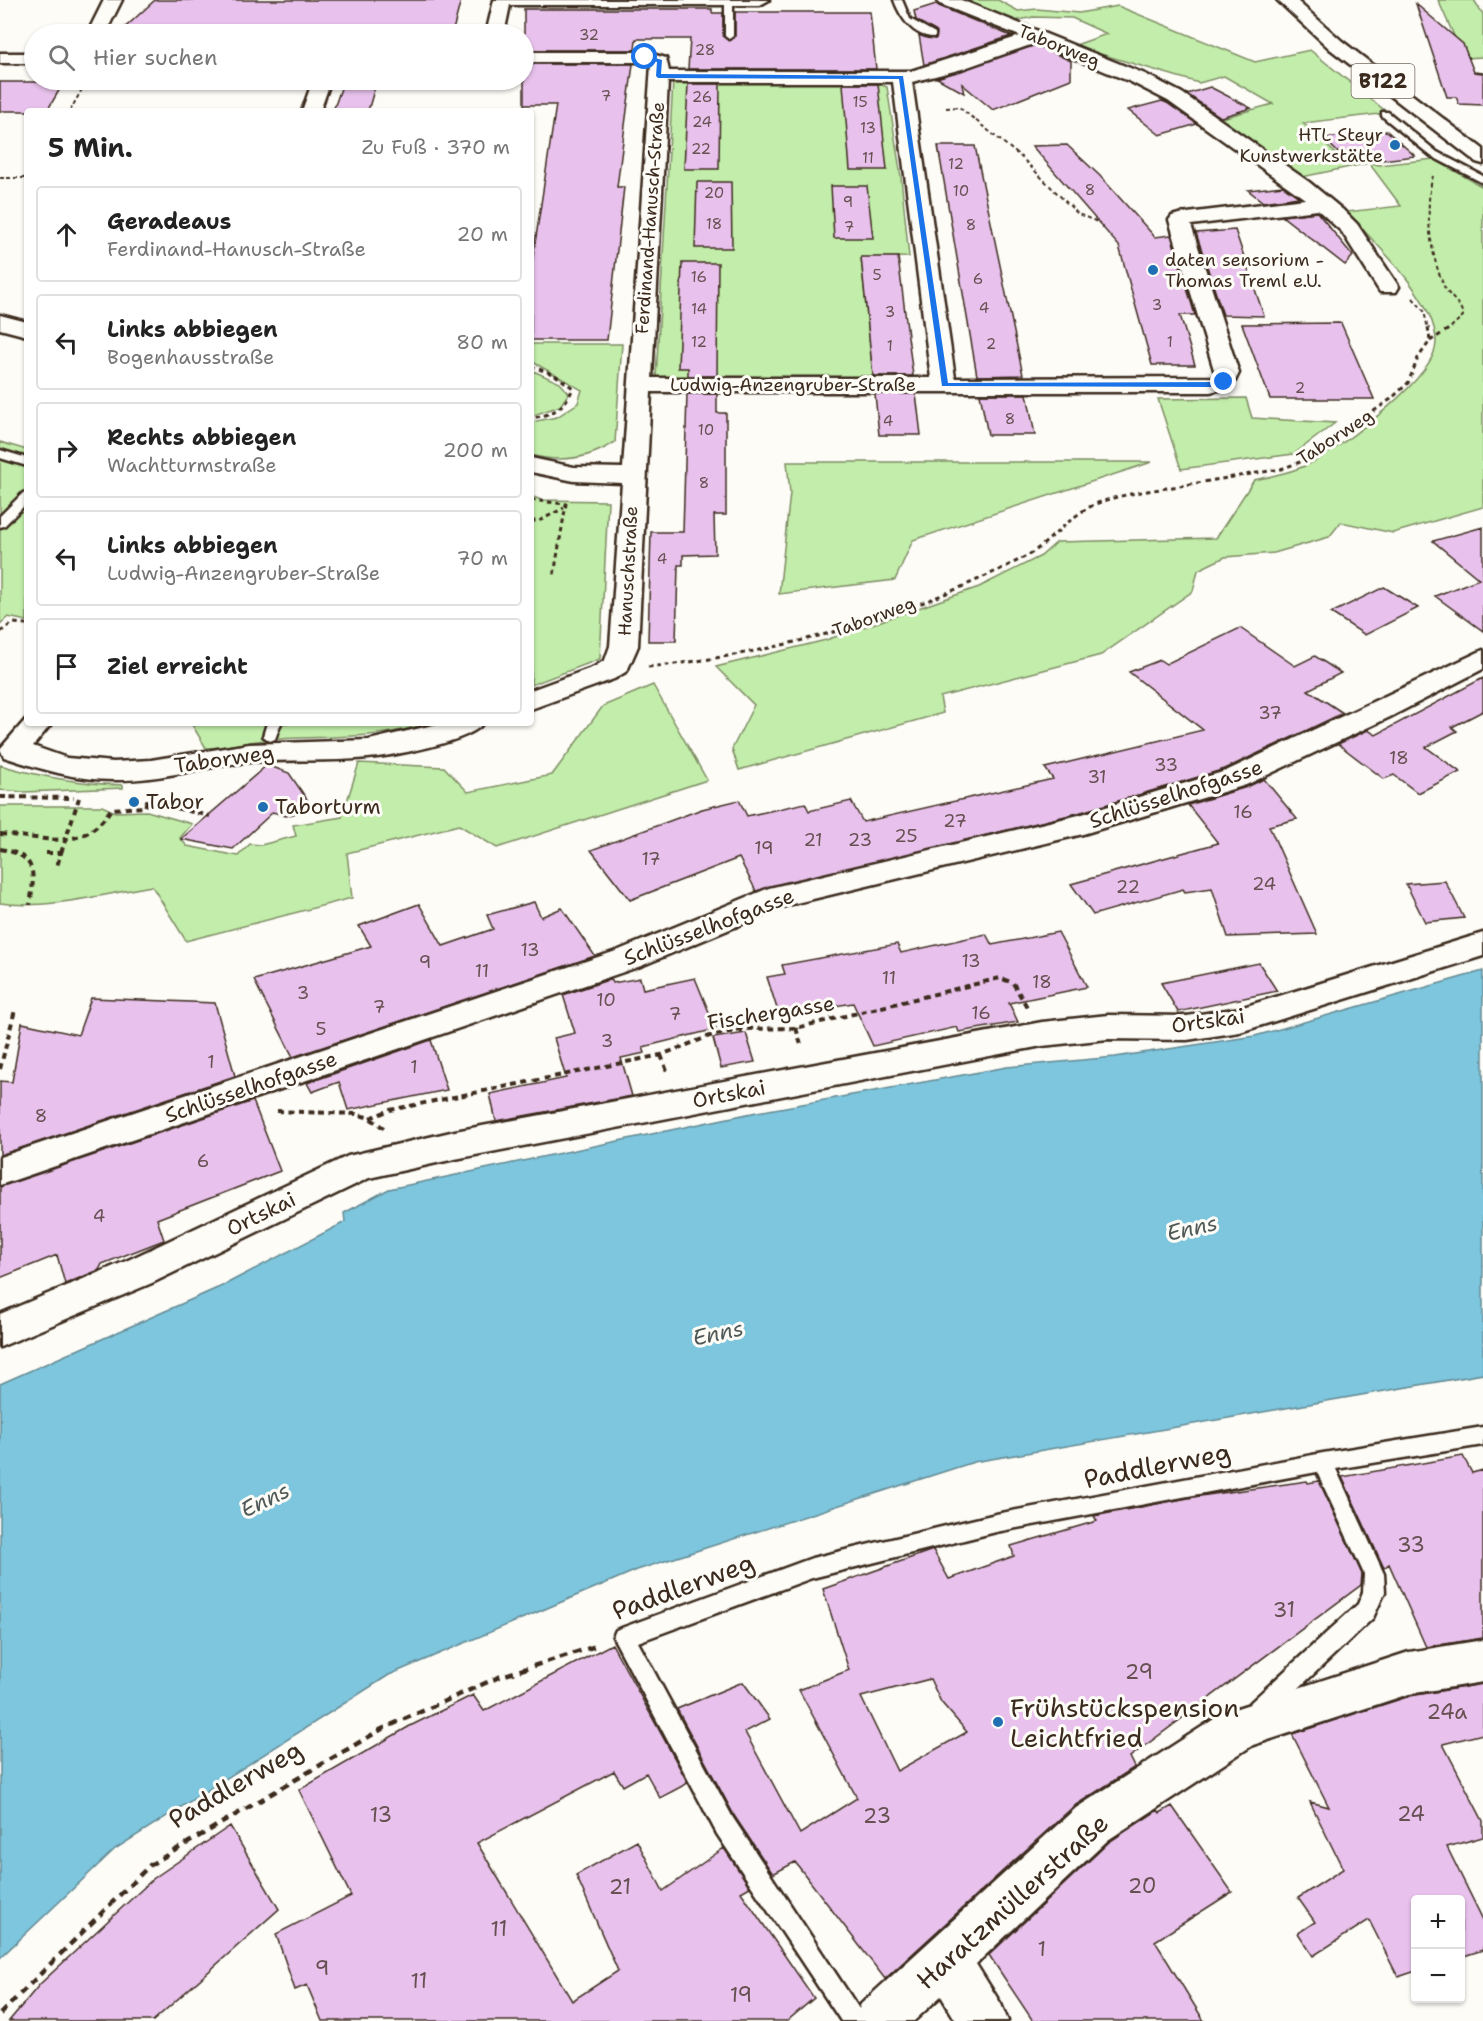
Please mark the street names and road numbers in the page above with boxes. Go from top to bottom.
street label: Taborweg [1015,19,1103,73]
road number: B122 [1352,64,1414,98]
street label: Ferdinand-Hanusch-Straße [630,101,670,335]
street label: Ludwig-Anzengruber-Straße [670,373,916,397]
street label: Taborweg [1292,403,1378,471]
street label: Hanuschstraße [613,505,643,637]
street label: Taborweg [829,591,919,643]
street label: Taborweg [172,738,276,780]
street label: Schlüsselhofgasse [1086,753,1266,835]
street label: Schlüsselhofgasse [620,882,798,972]
street label: Fischergasse [705,989,837,1037]
street label: Ortskai [1169,1002,1247,1040]
street label: Schlüsselhofgasse [161,1044,341,1130]
street label: Ortskai [690,1073,768,1115]
street label: Ortskai [222,1185,300,1243]
street label: Paddlerweg [1081,1434,1233,1496]
street label: Paddlerweg [607,1544,759,1628]
street label: Paddlerweg [162,1732,308,1836]
street label: Haratzmüllerstraße [908,1805,1116,1997]

